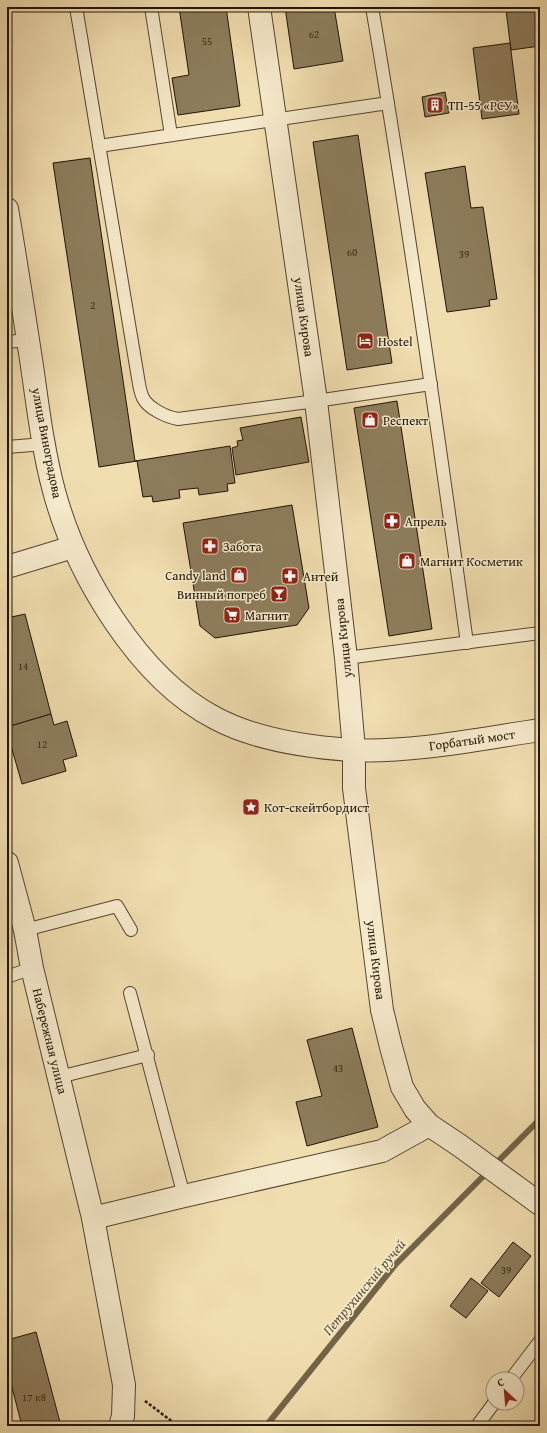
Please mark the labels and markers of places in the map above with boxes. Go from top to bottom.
building icon: ТП-55 «РСУ» [425,95,445,115]
place label: ТП-55 «РСУ» [448,96,518,115]
hotel icon: Hostel [355,331,375,351]
place label: Hostel [378,332,413,351]
shop icon: Респект [360,410,380,430]
place label: Респект [383,411,429,430]
pharmacy icon: Апрель [382,511,402,531]
place label: Апрель [405,512,447,531]
pharmacy icon: Забота [200,536,220,556]
place label: Забота [223,537,262,556]
shop icon: Магнит Косметик [397,551,417,571]
place label: Магнит Косметик [420,552,523,571]
shop icon: Candy land [229,565,249,585]
place label: Candy land [165,566,226,585]
pharmacy icon: Антей [280,566,300,586]
place label: Антей [303,567,339,586]
bar icon: Винный погреб [269,584,289,604]
place label: Винный погреб [177,585,266,604]
supermarket icon: Магнит [222,605,242,625]
place label: Магнит [245,606,289,625]
place icon: Кот-скейтбордист [241,797,261,817]
place label: Кот-скейтбордист [264,798,370,817]

